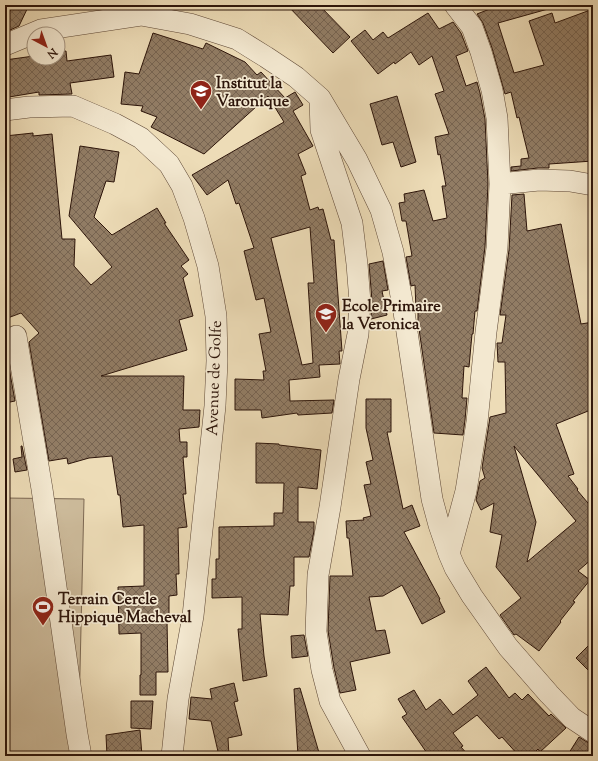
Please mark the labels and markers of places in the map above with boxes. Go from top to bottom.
place label: Institut la Varonique [216,73,290,114]
school or university icon: Institut la Varonique [188,78,214,111]
place label: Ecole Primaire la Veronica [342,296,441,337]
school or university icon: Ecole Primaire la Veronica [313,301,339,334]
place label: Terrain Cercle Hippique Macheval [58,589,192,630]
sports icon: Terrain Cercle Hippique Macheval [30,594,56,627]

